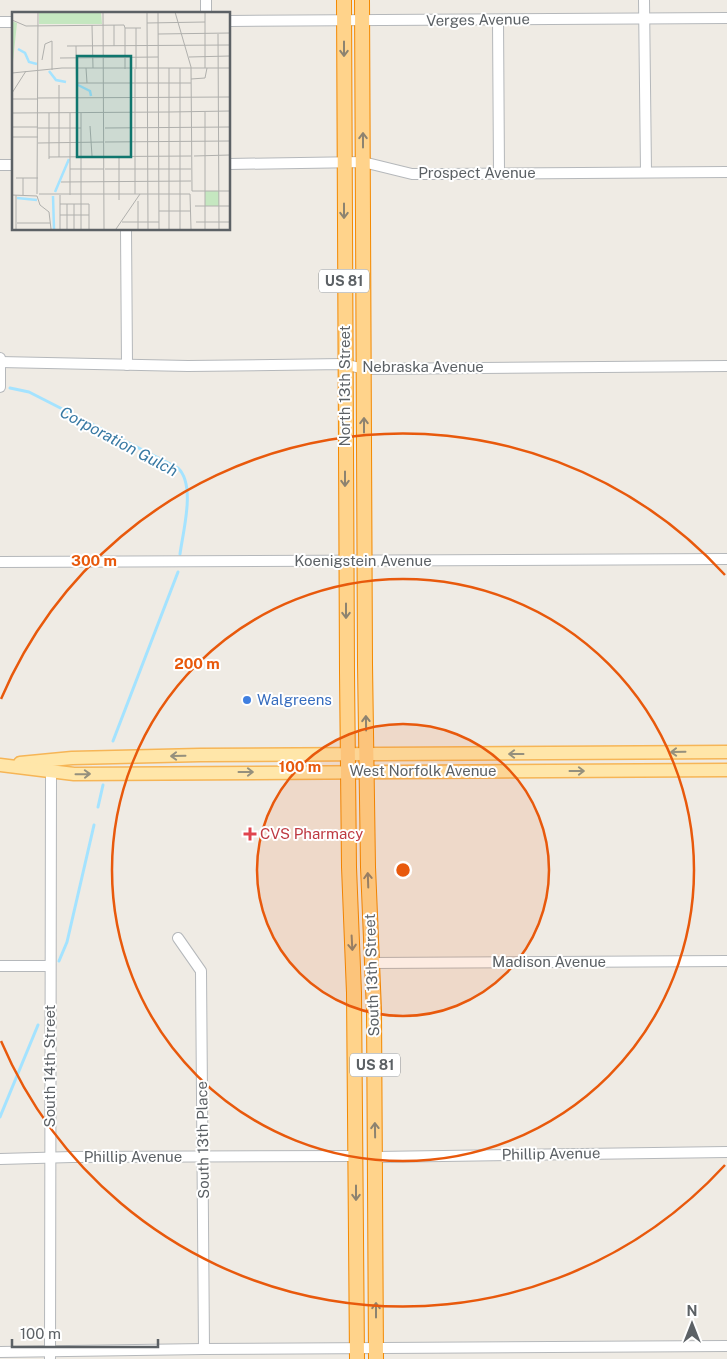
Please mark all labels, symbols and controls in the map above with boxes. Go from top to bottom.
street label: Verges Avenue [426,10,530,29]
inset map [12,12,230,230]
one-way arrow [339,40,349,56]
one-way arrow [358,132,368,148]
street label: Prospect Avenue [418,164,536,181]
one-way arrow [339,202,349,219]
road number: US 81 [319,270,369,292]
street label: North 13th Street [336,325,353,446]
street label: Nebraska Avenue [362,358,484,375]
water label: Corporation Gulch [57,402,181,481]
one-way arrow [359,417,369,434]
one-way arrow [341,470,350,486]
text: 300 m [71,552,117,569]
street label: Koenigstein Avenue [294,552,432,569]
one-way arrow [341,602,351,618]
text: 200 m [174,655,220,672]
place label: Walgreens [257,691,332,708]
marker: Walgreens [241,694,253,706]
one-way arrow [361,715,371,731]
one-way arrow [671,747,687,757]
one-way arrow [508,749,524,759]
one-way arrow [170,751,186,761]
text: 100 m [279,758,321,775]
street label: West Norfolk Avenue [349,762,497,779]
one-way arrow [569,766,585,776]
one-way arrow [237,767,253,777]
one-way arrow [74,769,91,779]
place label: CVS Pharmacy [260,825,363,842]
marker: CVS Pharmacy [244,828,256,840]
centre of rings [394,861,412,879]
one-way arrow [364,873,373,889]
street label: South 13th Street [361,913,382,1037]
one-way arrow [347,935,356,951]
street label: Madison Avenue [492,953,606,970]
street label: South 14th Street [41,1004,58,1127]
road number: US 81 [350,1054,400,1076]
street label: South 13th Place [193,1081,212,1199]
one-way arrow [370,1123,380,1139]
street label: Phillip Avenue [502,1144,600,1163]
street label: Phillip Avenue [84,1148,182,1165]
one-way arrow [351,1184,361,1201]
north arrow [667,1299,717,1349]
one-way arrow [371,1303,381,1319]
text: N [687,1303,697,1319]
scale bar [12,1316,159,1348]
text: 100 m [20,1325,61,1342]

